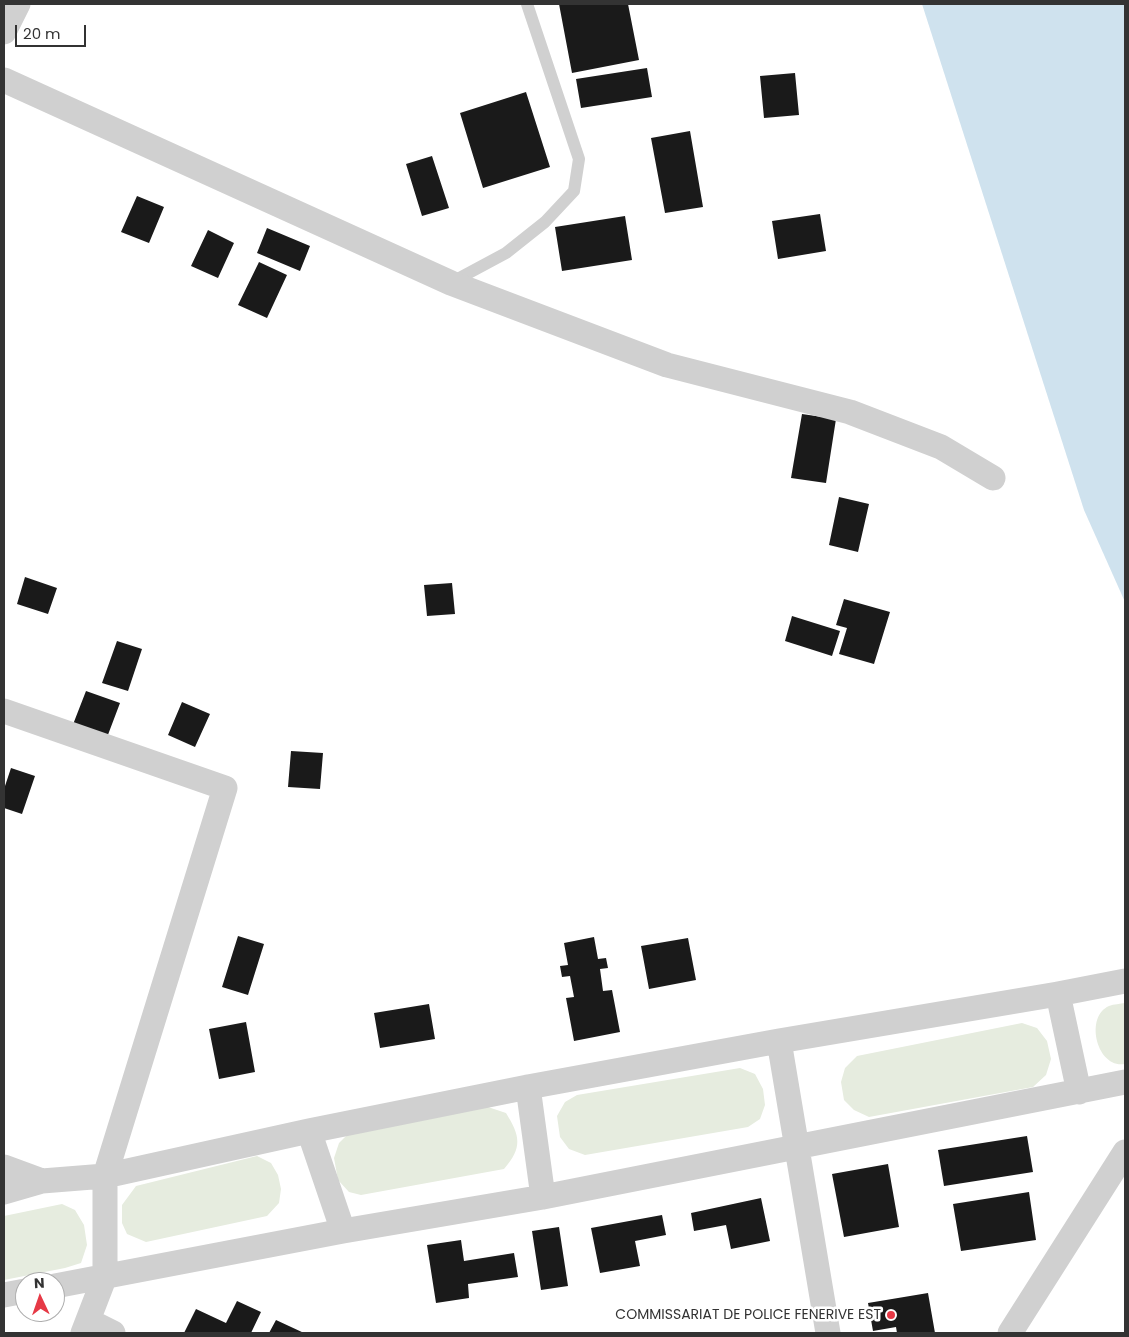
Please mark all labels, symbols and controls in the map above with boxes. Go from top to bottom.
scale bar [18,15,89,47]
text: 20 m [23,23,61,44]
north arrow [15,1272,65,1322]
text: N [33,1273,45,1293]
place label: COMMISSARIAT DE POLICE FENERIVE EST [615,1307,881,1323]
marker: COMMISSARIAT DE POLICE FENERIVE EST [885,1309,897,1321]

